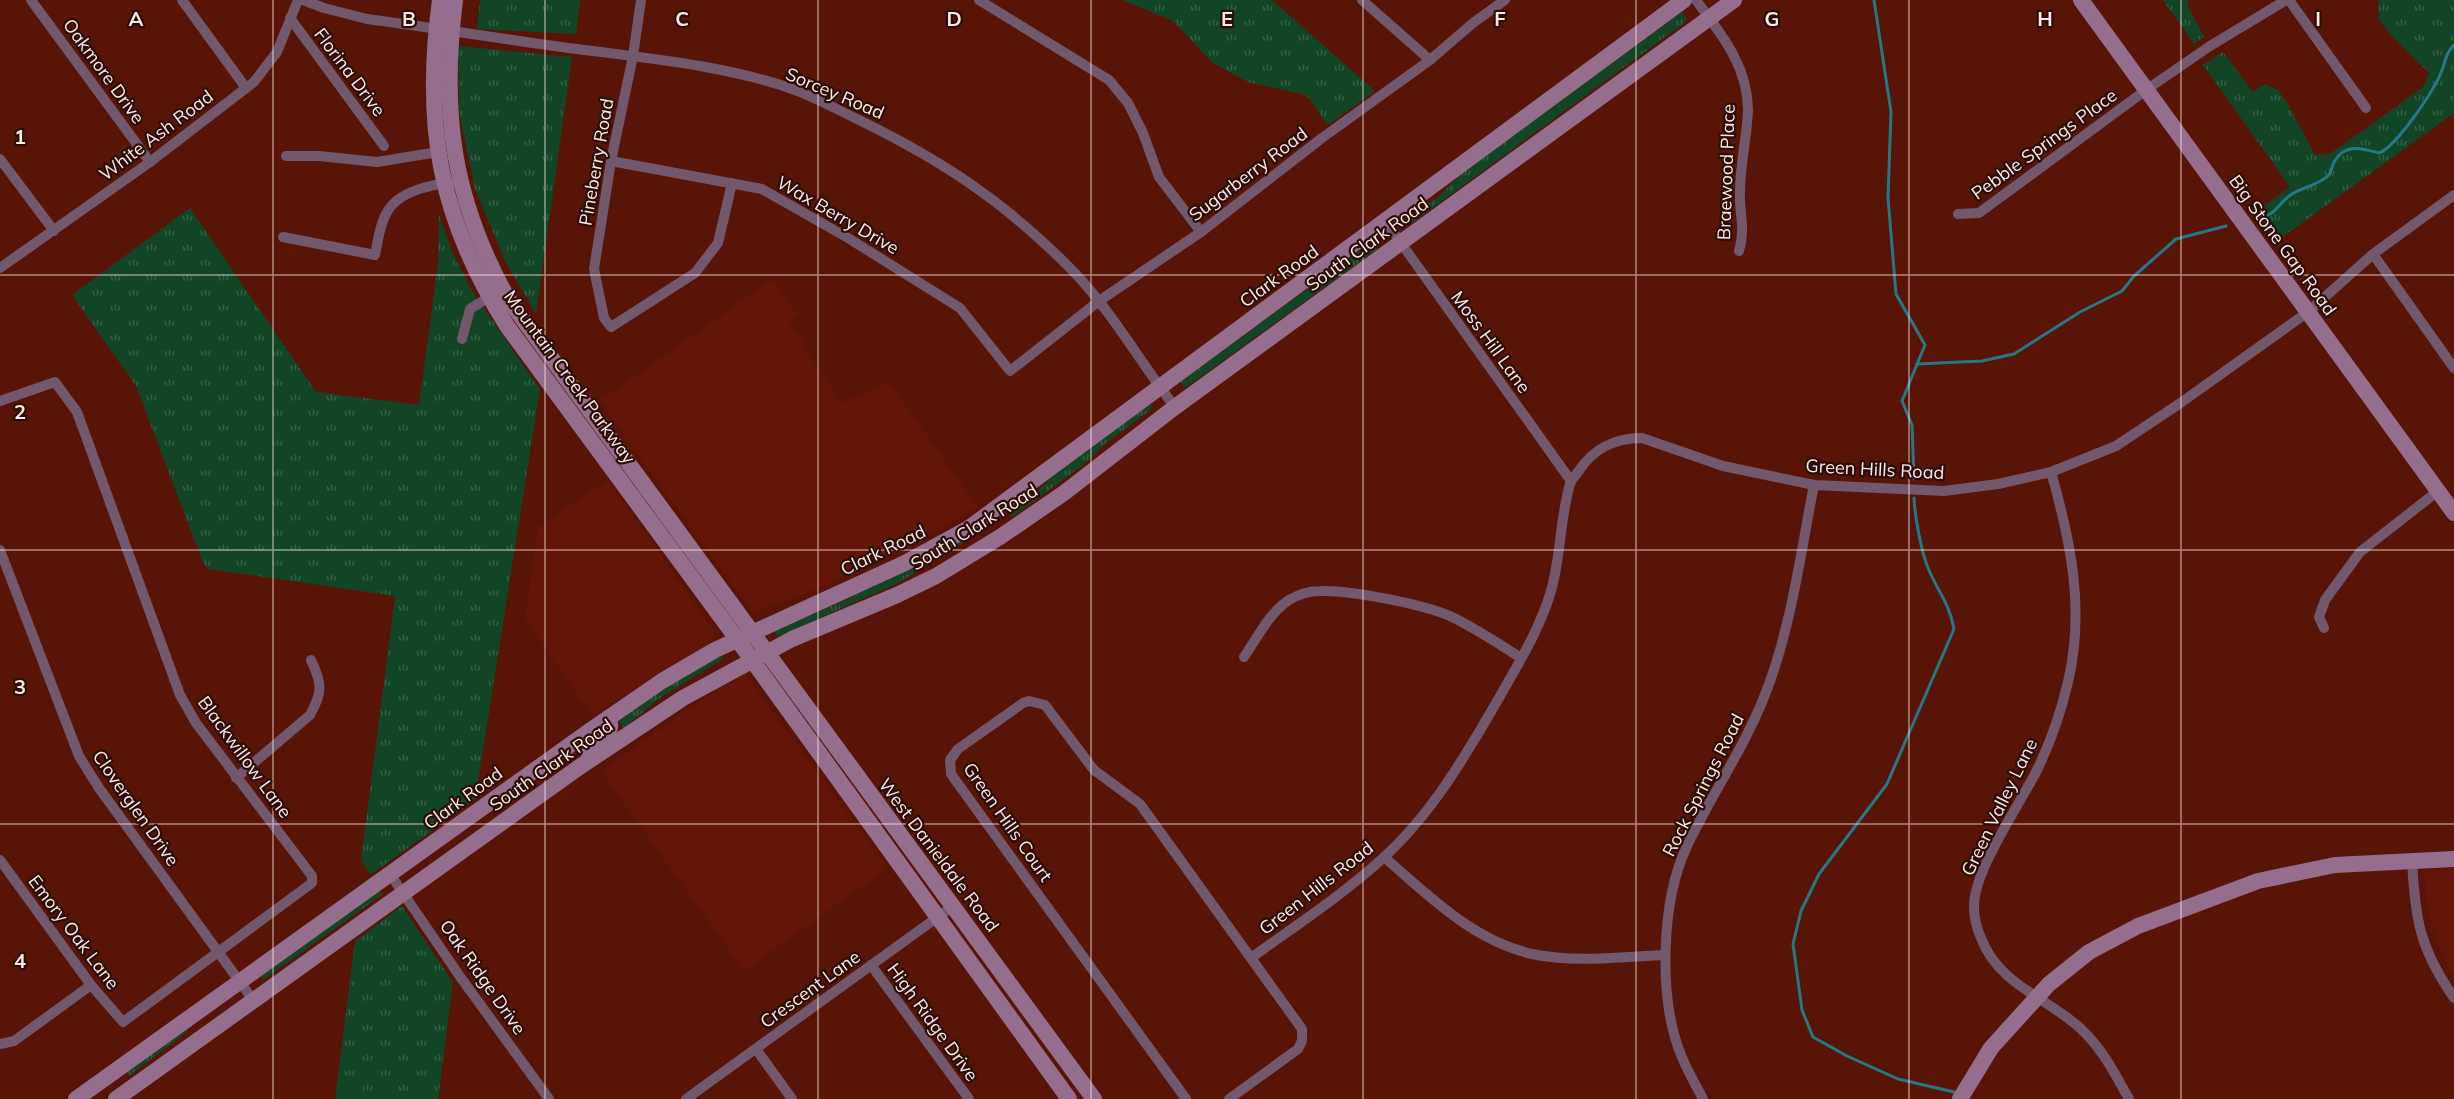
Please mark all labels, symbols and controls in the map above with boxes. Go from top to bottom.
text: A [129,6,144,31]
text: B [402,6,416,31]
text: C [675,6,689,31]
text: D [946,6,962,31]
text: E [1221,6,1233,31]
text: F [1494,6,1506,31]
text: G [1765,6,1779,31]
text: H [2037,6,2053,31]
text: I [2315,6,2321,31]
street label: Oakmore Drive [58,14,150,128]
street label: Florina Drive [309,23,391,121]
street label: Sorcey Road [782,62,888,124]
street label: Pebble Springs Place [1967,83,2121,205]
street label: White Ash Road [94,85,218,185]
street label: Pineberry Road [573,97,619,227]
street label: Braewood Place [1712,104,1740,240]
street label: Sugarberry Road [1184,122,1312,226]
text: 1 [14,124,26,149]
street label: Big Stone Gap Road [2224,170,2342,320]
street label: Wax Berry Drive [773,171,903,259]
street label: South Clark Road [1301,192,1433,296]
street label: Clark Road [1235,240,1323,312]
street label: Mountain Creek Parkway [499,286,641,469]
street label: Moss Hill Lane [1446,286,1536,398]
text: 2 [14,399,26,424]
street label: Green Hills Road [1805,454,1945,484]
street label: South Clark Road [906,479,1042,575]
street label: Clark Road [837,519,929,581]
text: 3 [14,674,26,699]
street label: Blackwillow Lane [193,692,297,822]
street label: Rock Springs Road [1657,710,1749,860]
street label: South Clark Road [485,714,617,816]
street label: Green Valley Lane [1956,734,2042,880]
street label: Cloverglen Drive [88,746,184,870]
street label: Green Hills Court [958,758,1058,886]
street label: Clark Road [419,762,507,834]
street label: West Danieldale Road [874,774,1004,936]
street label: Green Hills Road [1254,836,1378,940]
street label: Emory Oak Lane [23,870,125,994]
street label: Oak Ridge Drive [435,915,531,1039]
street label: Crescent Lane [755,945,865,1033]
text: 4 [14,948,26,973]
street label: High Ridge Drive [882,958,984,1086]

